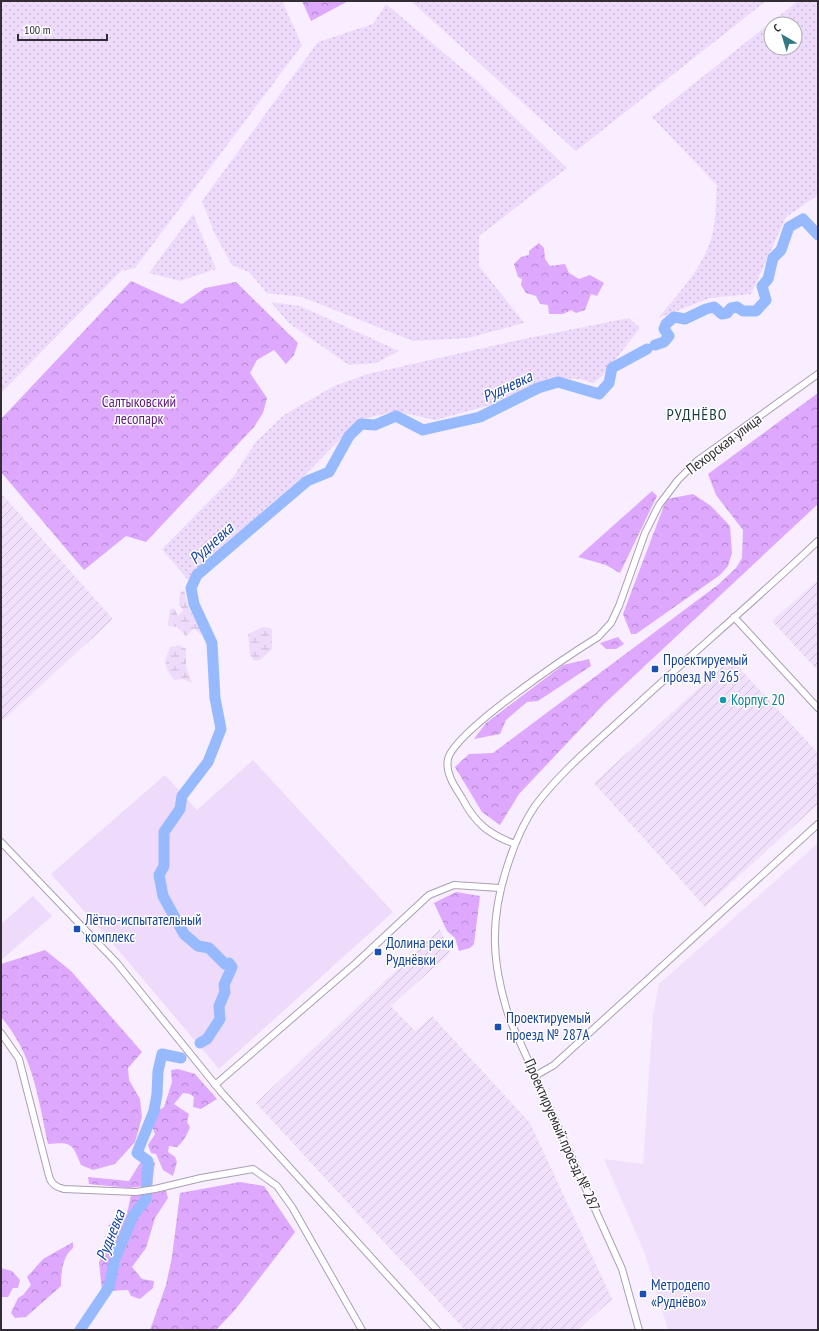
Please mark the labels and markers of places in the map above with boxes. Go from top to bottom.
place label: Проектируемый проезд № 265 [663,650,748,686]
marker: Проектируемый проезд № 265 [650,664,660,674]
place label: Корпус 20 [731,690,785,709]
marker: Корпус 20 [718,695,728,705]
place label: Лётно-испытательный комплекс [84,910,202,946]
marker: Лётно-испытательный комплекс [72,924,82,934]
place label: Долина реки Руднёвки [386,933,454,969]
marker: Долина реки Руднёвки [373,947,383,957]
place label: Проектируемый проезд № 287А [506,1008,591,1044]
marker: Проектируемый проезд № 287А [493,1022,503,1032]
place label: Метродепо «Руднёво» [651,1275,710,1311]
marker: Метродепо «Руднёво» [638,1289,648,1299]

